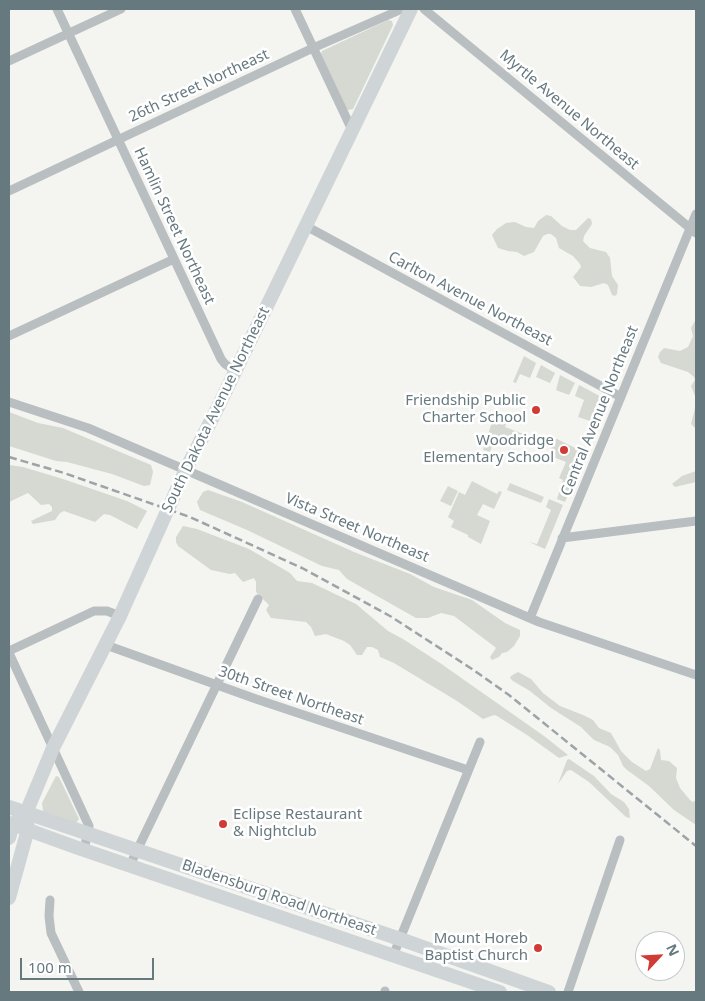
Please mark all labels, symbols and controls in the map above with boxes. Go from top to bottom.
street label: 26th Street Northeast [126,46,272,126]
street label: Myrtle Avenue Northeast [496,46,642,174]
street label: Hamlin Street Northeast [130,145,218,307]
street label: Carlton Avenue Northeast [385,248,555,350]
street label: South Dakota Avenue Northeast [158,304,274,516]
street label: Central Avenue Northeast [558,323,642,499]
place label: Friendship Public Charter School [405,392,526,427]
marker: Friendship Public Charter School [530,404,542,416]
place label: Woodridge Elementary School [423,432,554,467]
marker: Woodridge Elementary School [558,444,570,456]
street label: Vista Street Northeast [282,490,432,566]
street label: 30th Street Northeast [216,663,366,729]
place label: Eclipse Restaurant & Nightclub [233,806,362,841]
marker: Eclipse Restaurant & Nightclub [217,818,229,830]
street label: Bladensburg Road Northeast [179,856,379,940]
place label: Mount Horeb Baptist Church [424,930,528,965]
north arrow [635,931,685,981]
text: N [662,941,684,959]
marker: Mount Horeb Baptist Church [532,942,544,954]
scale bar [22,948,156,980]
text: 100 m [28,957,72,977]

